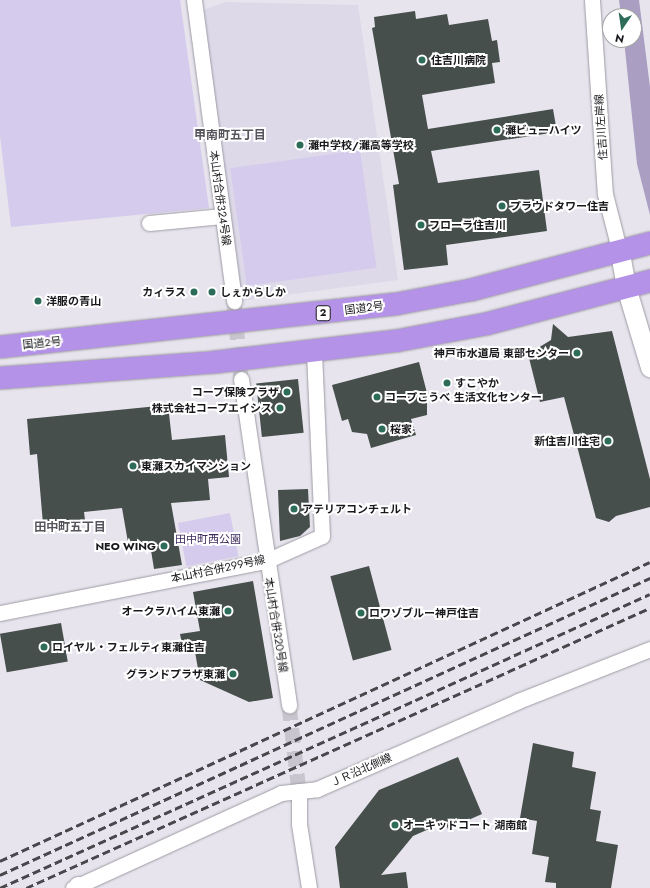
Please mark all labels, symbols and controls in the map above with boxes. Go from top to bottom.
north arrow [602,8,642,48]
text: N [613,30,626,47]
place label: 住吉川病院 [431,53,486,67]
marker: 住吉川病院 [416,54,428,66]
street label: 住吉川左岸線 [592,94,610,160]
place label: 灘ビューハイツ [505,123,582,137]
marker: 灘ビューハイツ [492,125,502,135]
district label: 甲南町五丁目 [194,129,266,143]
place label: 灘中学校/灘高等学校 [308,138,414,152]
marker: 灘中学校/灘高等学校 [295,140,305,150]
street label: 本山村合併３２４号線 [207,149,233,247]
place label: プラウドタワー住吉 [510,199,609,213]
marker: プラウドタワー住吉 [497,201,507,211]
place label: フローラ住吉川 [429,218,506,232]
marker: フローラ住吉川 [416,220,426,230]
place label: カィラス [142,285,186,299]
place label: しぇからしか [220,285,286,299]
marker: カィラス [189,287,199,297]
marker: しぇからしか [207,287,217,297]
place label: 洋服の青山 [46,294,101,308]
marker: 洋服の青山 [33,296,43,306]
street label: 国道2号 [344,299,384,317]
road number: 2 [315,305,331,321]
street label: 国道2号 [22,334,62,352]
place label: 神戸市水道局 東部センター [434,346,569,360]
marker: 神戸市水道局 東部センター [572,348,582,358]
place label: すこやか [455,376,499,390]
marker: すこやか [442,378,452,388]
place label: コープ保険プラザ [191,385,279,399]
marker: コープ保険プラザ [282,387,292,397]
place label: コープこうべ 生活文化センター [385,390,542,404]
marker: コープこうべ 生活文化センター [372,392,382,402]
place label: 株式会社コープエイシス [151,401,272,415]
marker: 株式会社コープエイシス [275,403,285,413]
place label: 桜家 [390,422,412,436]
marker: 桜家 [377,424,387,434]
place label: 新住吉川住宅 [534,434,600,448]
marker: 新住吉川住宅 [603,436,613,446]
place label: 東灘スカイマンション [141,459,251,473]
marker: 東灘スカイマンション [128,461,138,471]
place label: アテリアコンチェルト [302,502,412,516]
marker: アテリアコンチェルト [289,504,299,514]
district label: 田中町五丁目 [34,521,106,535]
park label: 田中町西公園 [175,532,241,546]
place label: NEO WING [95,539,156,553]
marker: NEO WING [159,541,169,551]
street label: 本山村合併２９９号線 [170,553,266,585]
street label: 本山村合併３２０号線 [262,576,290,674]
place label: オークラハイム東灘 [121,604,220,618]
marker: オークラハイム東灘 [223,606,233,616]
place label: ロワゾブルー神戸住吉 [369,606,479,620]
marker: ロワゾブルー神戸住吉 [356,608,366,618]
place label: ロイヤル・フェルティ東灘住吉 [52,640,206,654]
marker: ロイヤル・フェルティ東灘住吉 [39,642,49,652]
place label: グランドプラザ東灘 [126,667,225,681]
marker: グランドプラザ東灘 [228,669,238,679]
street label: ＪＲ沿北側線 [328,751,394,789]
place label: オーキッドコート 湖南館 [403,818,527,832]
marker: オーキッドコート 湖南館 [390,820,400,830]

